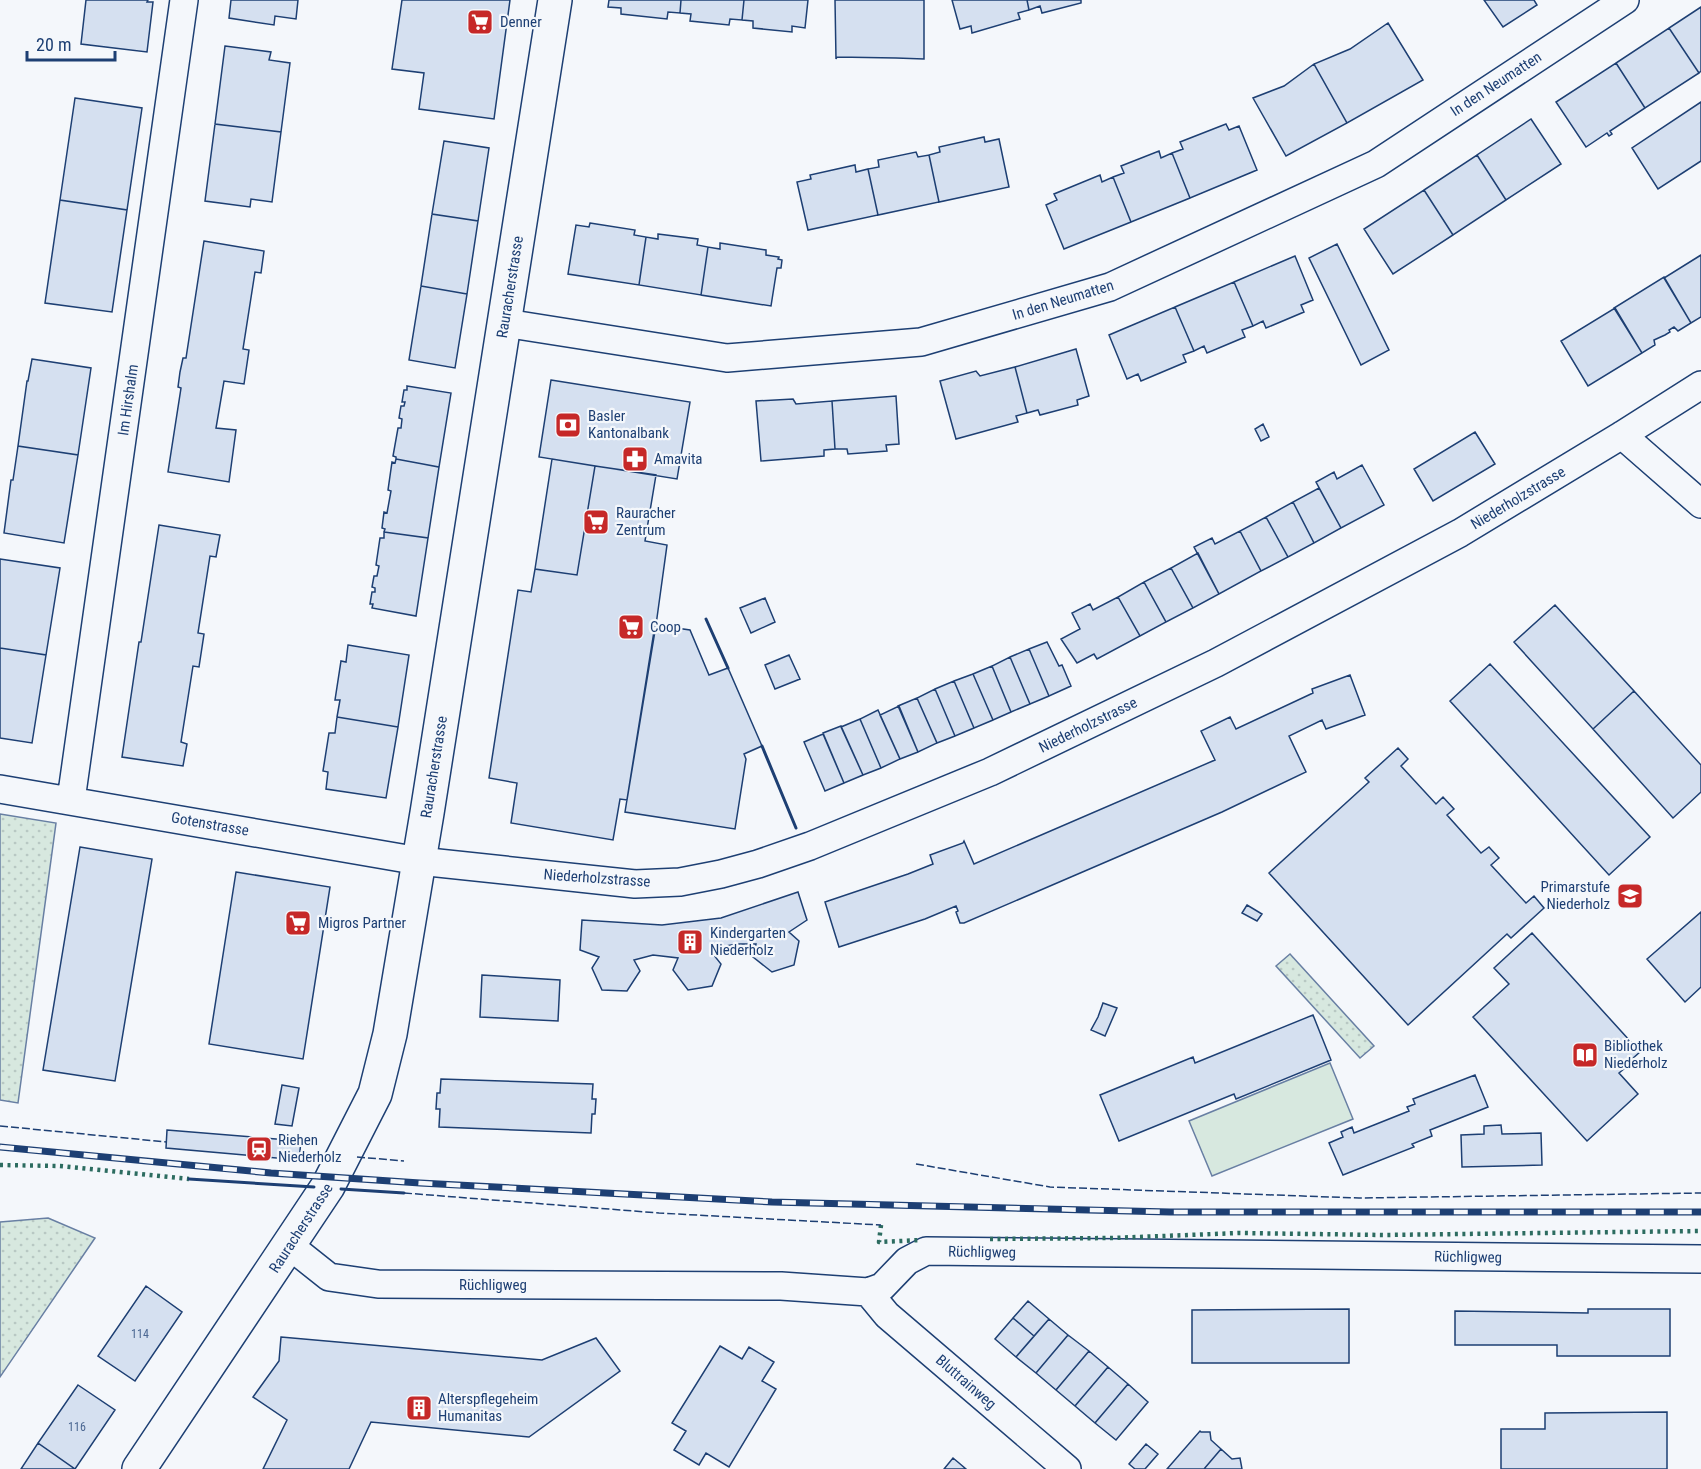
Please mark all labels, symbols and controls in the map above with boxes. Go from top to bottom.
supermarket icon: Denner [465,7,495,37]
place label: Denner [500,13,542,31]
scale bar [27,24,116,62]
text: 20 m [36,34,71,55]
street label: In den Neumatten [1447,48,1545,120]
street label: Rauracherstrasse [493,235,527,339]
street label: In den Neumatten [1010,276,1116,324]
street label: Im Hirshalm [114,363,142,437]
place label: Basler Kantonalbank [588,407,669,442]
bank icon: Basler Kantonalbank [553,410,583,440]
pharmacy icon: Amavita [620,444,650,474]
place label: Amavita [654,450,703,468]
street label: Niederholzstrasse [1467,463,1569,533]
place label: Rauracher Zentrum [616,504,676,539]
supermarket icon: Rauracher Zentrum [581,507,611,537]
supermarket icon: Coop [616,612,646,642]
place label: Coop [650,618,681,636]
street label: Niederholzstrasse [1036,693,1140,757]
street label: Rauracherstrasse [417,715,451,819]
street label: Gotenstrasse [170,808,250,840]
street label: Niederholzstrasse [543,865,651,891]
place label: Primarstufe Niederholz [1540,878,1610,913]
school or university icon: Primarstufe Niederholz [1615,881,1645,911]
supermarket icon: Migros Partner [283,908,313,938]
place label: Migros Partner [318,914,406,932]
place label: Kindergarten Niederholz [710,924,786,959]
building icon: Kindergarten Niederholz [675,927,705,957]
place label: Bibliothek Niederholz [1604,1037,1668,1072]
library icon: Bibliothek Niederholz [1570,1040,1600,1070]
place label: Riehen Niederholz [278,1131,342,1166]
station icon: Riehen Niederholz [244,1134,274,1164]
street label: Rauracherstrasse [265,1180,337,1276]
street label: Rüchligweg [948,1242,1016,1262]
street label: Rüchligweg [1434,1247,1502,1267]
street label: Rüchligweg [459,1276,527,1294]
house number: 114 [131,1327,149,1341]
street label: Bluttrainweg [932,1351,1000,1413]
place label: Alterspflegeheim Humanitas [438,1390,538,1425]
building icon: Alterspflegeheim Humanitas [404,1393,434,1423]
house number: 116 [68,1420,86,1434]

